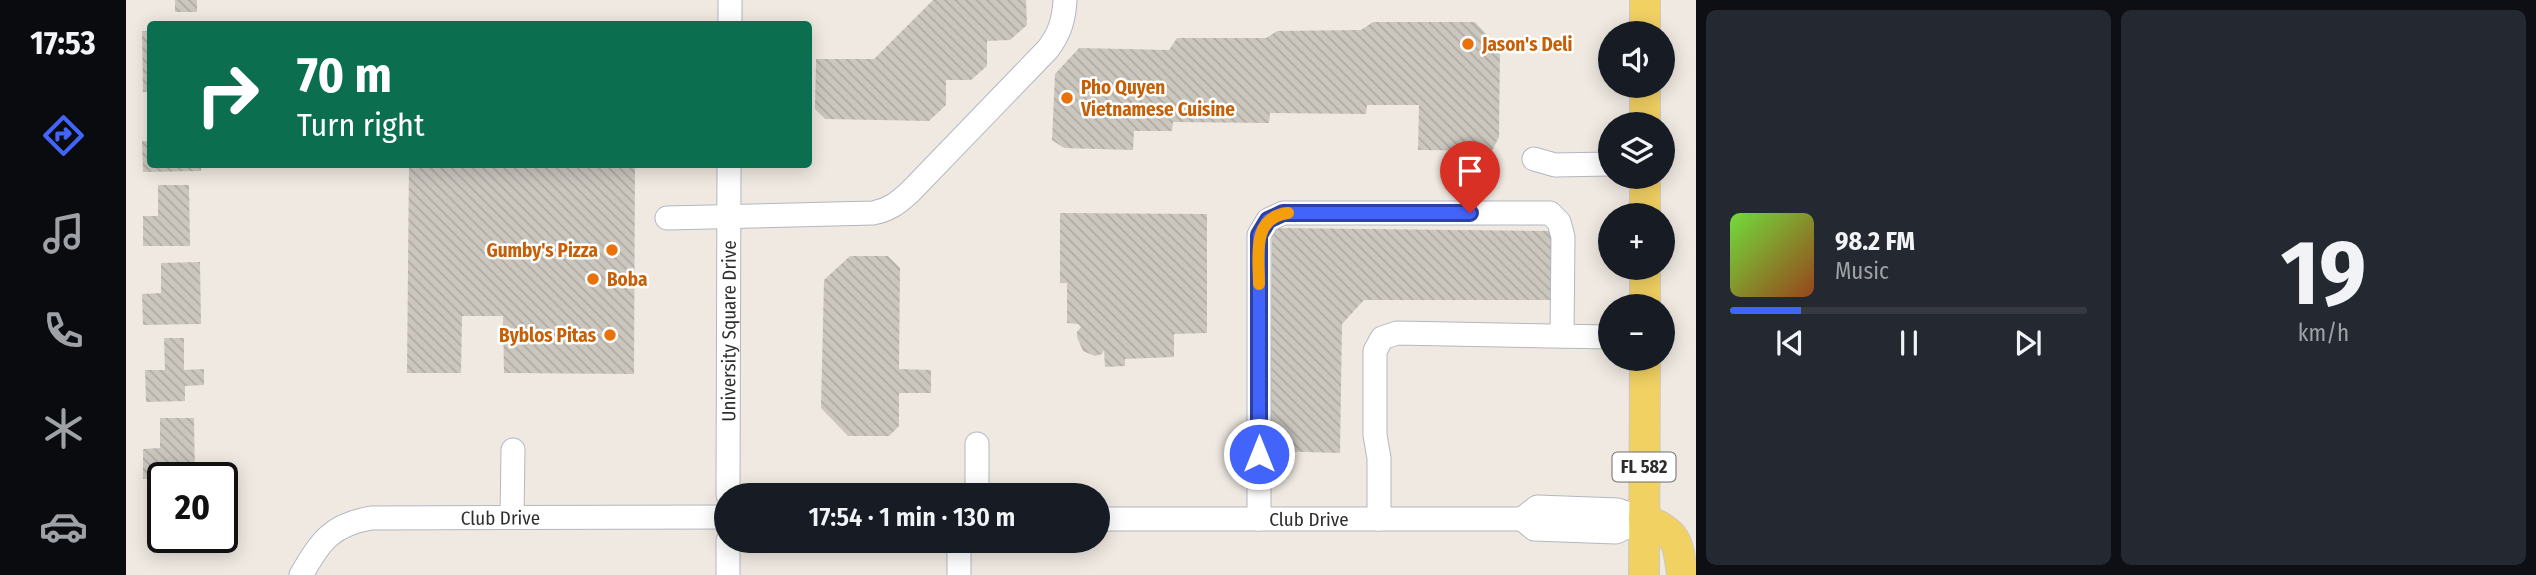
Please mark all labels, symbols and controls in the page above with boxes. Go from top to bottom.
map controls [1598,21,1675,371]
button: sound [1598,21,1675,98]
text: 17:53 [30,24,96,62]
place label: Jason's Deli [1481,33,1573,56]
marker: Jason's Deli [1460,36,1476,52]
text: 70 m [297,46,392,105]
icon: right [182,49,273,140]
place label: Pho Quyen Vietnamese Cuisine [1080,76,1235,121]
marker: Pho Quyen Vietnamese Cuisine [1059,90,1075,106]
text: Turn right [297,106,424,144]
icon: directions [39,111,88,160]
button: layers [1598,112,1675,189]
pin [1440,141,1500,213]
icon: arrive [1451,152,1489,190]
button: + [1598,203,1675,280]
icon: music [39,209,88,258]
text: 19 [2281,219,2366,328]
text: 98.2 FM [1835,226,1915,257]
place label: Gumby's Pizza [486,239,598,262]
street label: University Square Drive [717,240,740,422]
marker: Gumby's Pizza [604,242,620,258]
text: Music [1835,257,1889,285]
place label: Boba [607,268,647,291]
marker: Boba [585,271,601,287]
button: − [1598,294,1675,371]
icon: phone [39,306,88,355]
text: km/h [2298,319,2349,347]
place label: Byblos Pitas [499,324,597,347]
icon: previous [1771,324,1809,362]
icon: pause [1890,324,1928,362]
icon: next [2009,324,2047,362]
marker: Byblos Pitas [602,327,618,343]
icon: climate [39,404,88,453]
position arrow [1222,417,1296,491]
road number: FL 582 [1612,452,1676,481]
speed limit sign: 20 [147,462,238,553]
icon: car [39,502,88,551]
text: 17:54 · 1 min · 130 m [809,502,1015,533]
street label: Club Drive [461,506,540,529]
street label: Club Drive [1269,508,1349,531]

